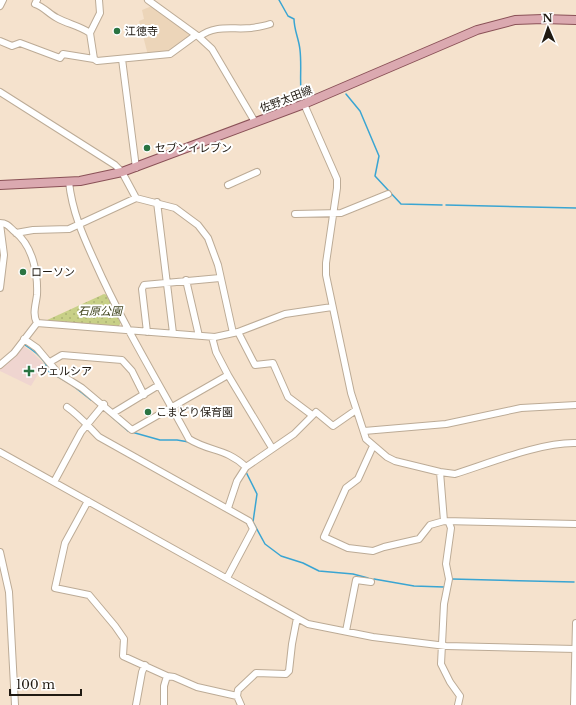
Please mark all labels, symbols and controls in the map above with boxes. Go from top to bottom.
north arrow [528,8,568,48]
text: N [542,11,554,25]
place label: 江徳寺 [125,24,158,38]
marker: 江徳寺 [112,26,122,36]
street label: 佐野太田線 [258,83,314,115]
place label: セブンイレブン [155,141,232,155]
marker: セブンイレブン [142,143,152,153]
place label: ローソン [31,265,75,279]
marker: ローソン [18,267,28,277]
park label: 石原公園 [78,304,124,318]
place label: ウェルシア [37,364,92,378]
marker: ウェルシア [24,366,34,376]
place label: こまどり保育園 [156,405,233,419]
marker: こまどり保育園 [143,407,153,417]
scale bar [10,671,81,697]
text: 100 m [16,677,55,692]

